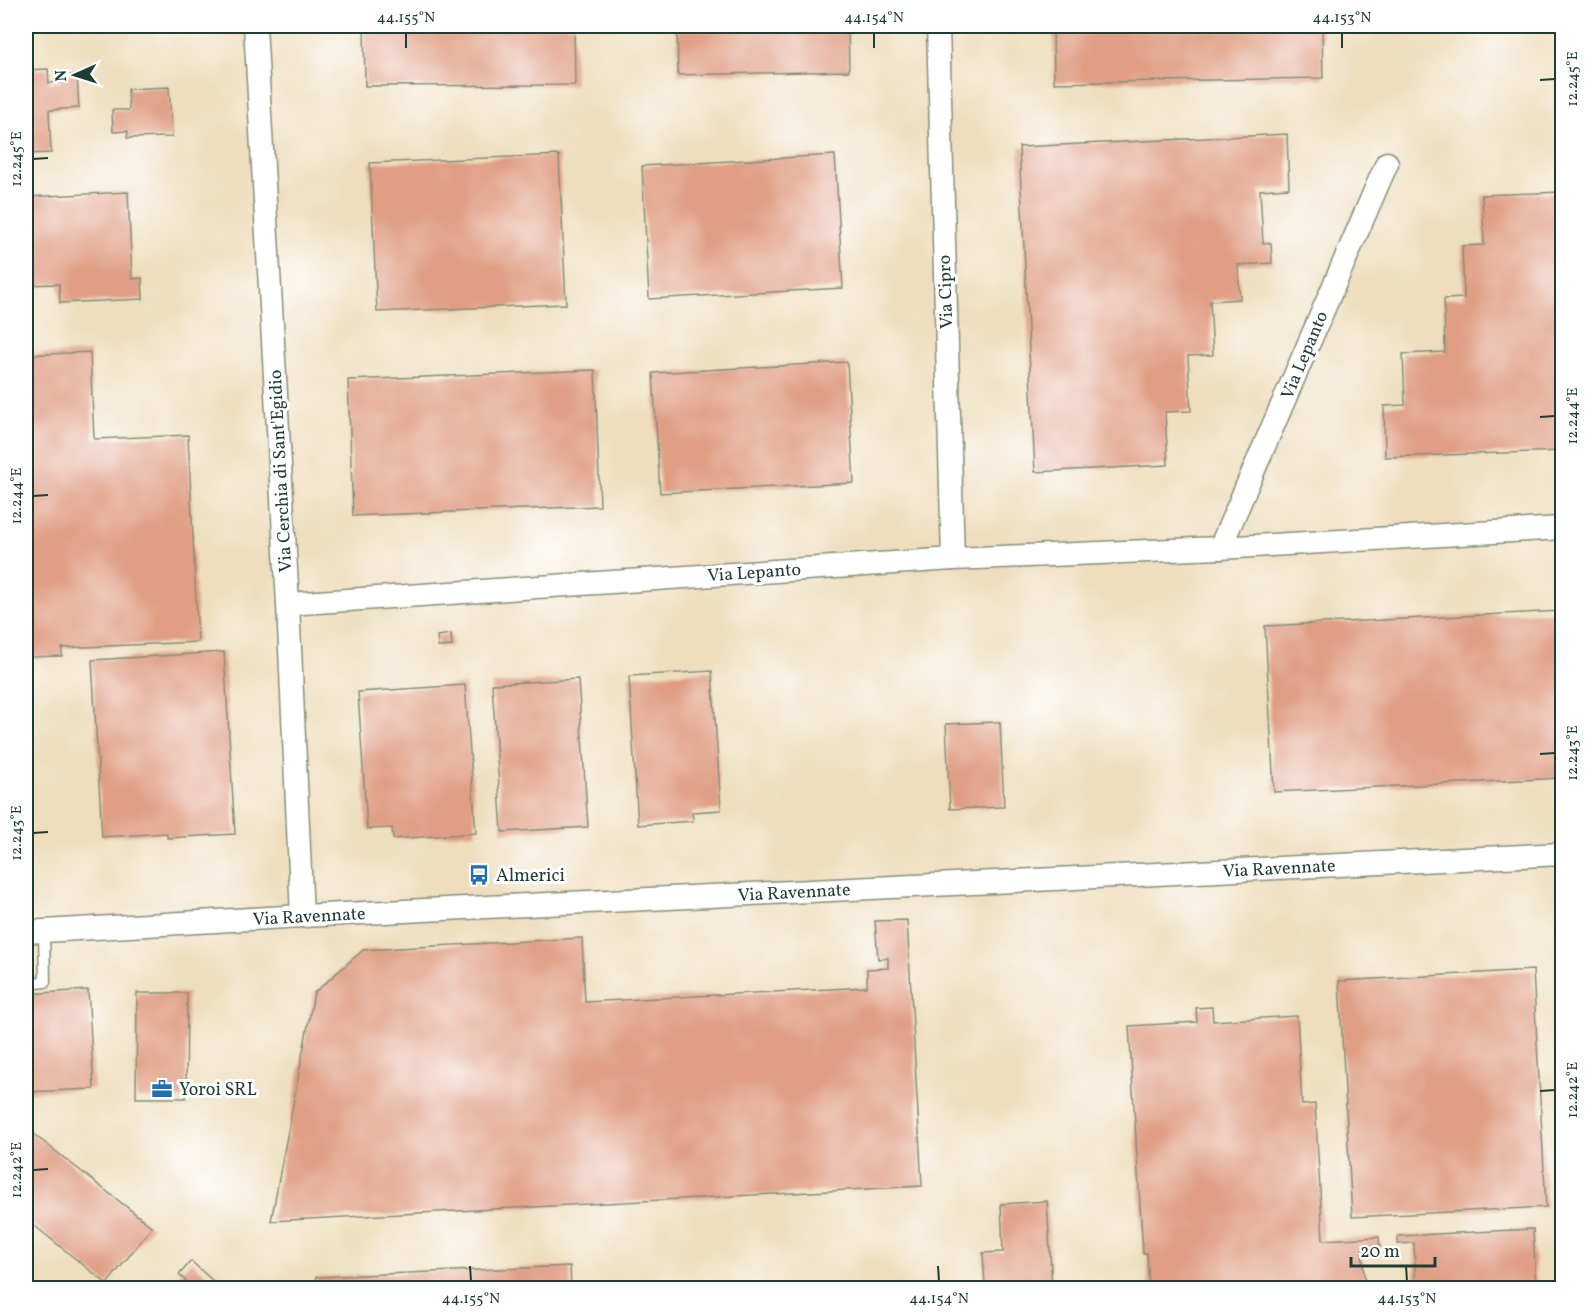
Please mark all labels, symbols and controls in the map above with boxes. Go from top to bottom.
text: 44.155°N [377,8,435,29]
text: 44.154°N [844,8,904,29]
text: 44.153°N [1313,8,1371,29]
north arrow [45,45,105,105]
text: 12.245°E [1563,51,1584,107]
text: N [51,69,73,82]
text: 12.245°E [7,131,28,187]
street label: Via Cipro [933,255,960,329]
street label: Via Lepanto [1276,308,1335,404]
street label: Via Cerchia di Sant'Egidio [264,369,299,573]
text: 12.244°E [1563,387,1584,445]
text: 12.244°E [7,467,28,525]
street label: Via Lepanto [706,558,802,589]
text: 12.243°E [1563,725,1584,781]
text: 12.243°E [7,805,28,861]
street label: Via Ravennate [1222,854,1336,885]
bus stop icon: Almerici [467,863,491,887]
place label: Almerici [496,864,565,889]
street label: Via Ravennate [737,878,851,909]
street label: Via Ravennate [252,902,366,933]
text: 12.242°E [1563,1062,1584,1118]
office icon: Yoroi SRL [150,1077,174,1101]
place label: Yoroi SRL [179,1078,257,1103]
text: 12.242°E [7,1142,28,1198]
scale bar [1351,1230,1435,1268]
text: 20 m [1360,1240,1400,1265]
text: 44.155°N [442,1289,500,1310]
text: 44.154°N [909,1289,969,1310]
text: 44.153°N [1378,1289,1436,1310]

